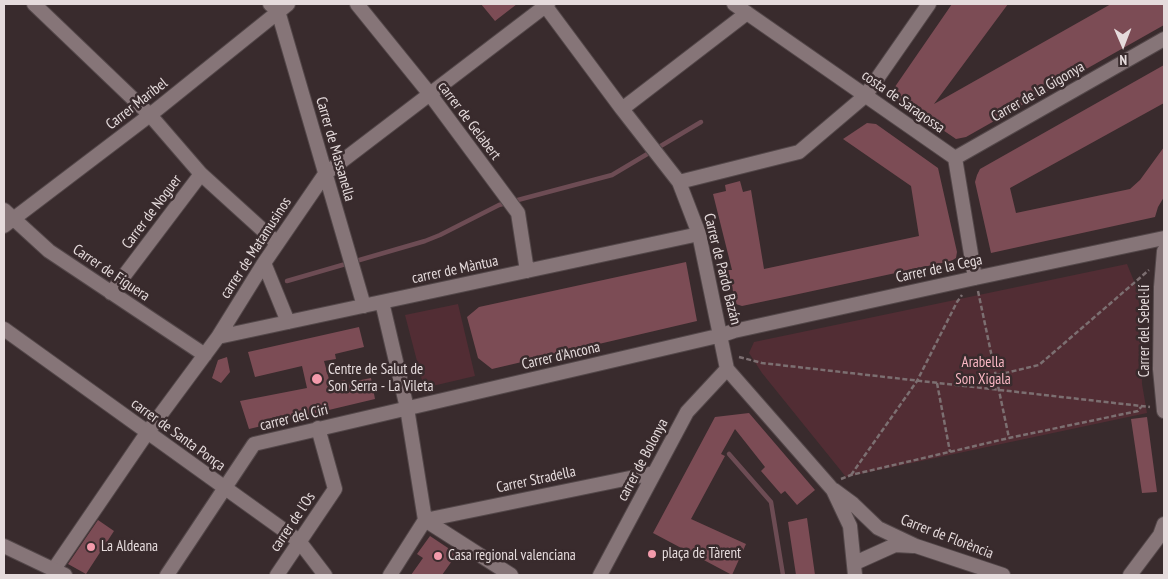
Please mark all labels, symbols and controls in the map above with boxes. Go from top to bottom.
north arrow [1098,20,1148,70]
text: N [1119,51,1127,69]
street label: Carrer de la Gigonya [988,58,1088,126]
street label: costa de Saragossa [858,67,948,137]
street label: Carrer Maribel [102,74,172,134]
street label: carrer de Gelabert [434,78,504,164]
street label: Carrer de Massanella [312,95,358,203]
street label: Carrer de Noguer [118,171,186,253]
street label: carrer de Matamusinos [217,194,295,302]
street label: Carrer de Pardo Bazán [699,212,745,326]
street label: Carrer de Figuera [69,241,153,305]
street label: Carrer de la Cega [894,251,984,287]
street label: carrer de Màntua [410,252,500,288]
street label: Carrer del Sebel·lí [1136,285,1154,377]
street label: Carrer d'Ancona [520,338,602,374]
park label: Arabella Son Xigala [955,354,1011,389]
place label: Centre de Salut de Son Serra - La Vileta [328,361,433,396]
marker: Centre de Salut de Son Serra - La Vileta [310,372,324,386]
street label: carrer de Santa Ponça [127,395,229,475]
street label: carrer del Ciri [258,401,330,435]
street label: carrer de Bolonya [614,416,672,504]
street label: Carrer Stradella [495,463,577,497]
street label: carrer de l'Os [267,489,319,555]
street label: Carrer de Florència [898,511,996,563]
place label: La Aldeana [101,538,158,556]
marker: La Aldeana [85,541,97,553]
place label: plaça de Tàrent [662,545,741,563]
place label: Casa regional valenciana [448,547,576,565]
marker: plaça de Tàrent [646,548,658,560]
marker: Casa regional valenciana [432,550,444,562]

